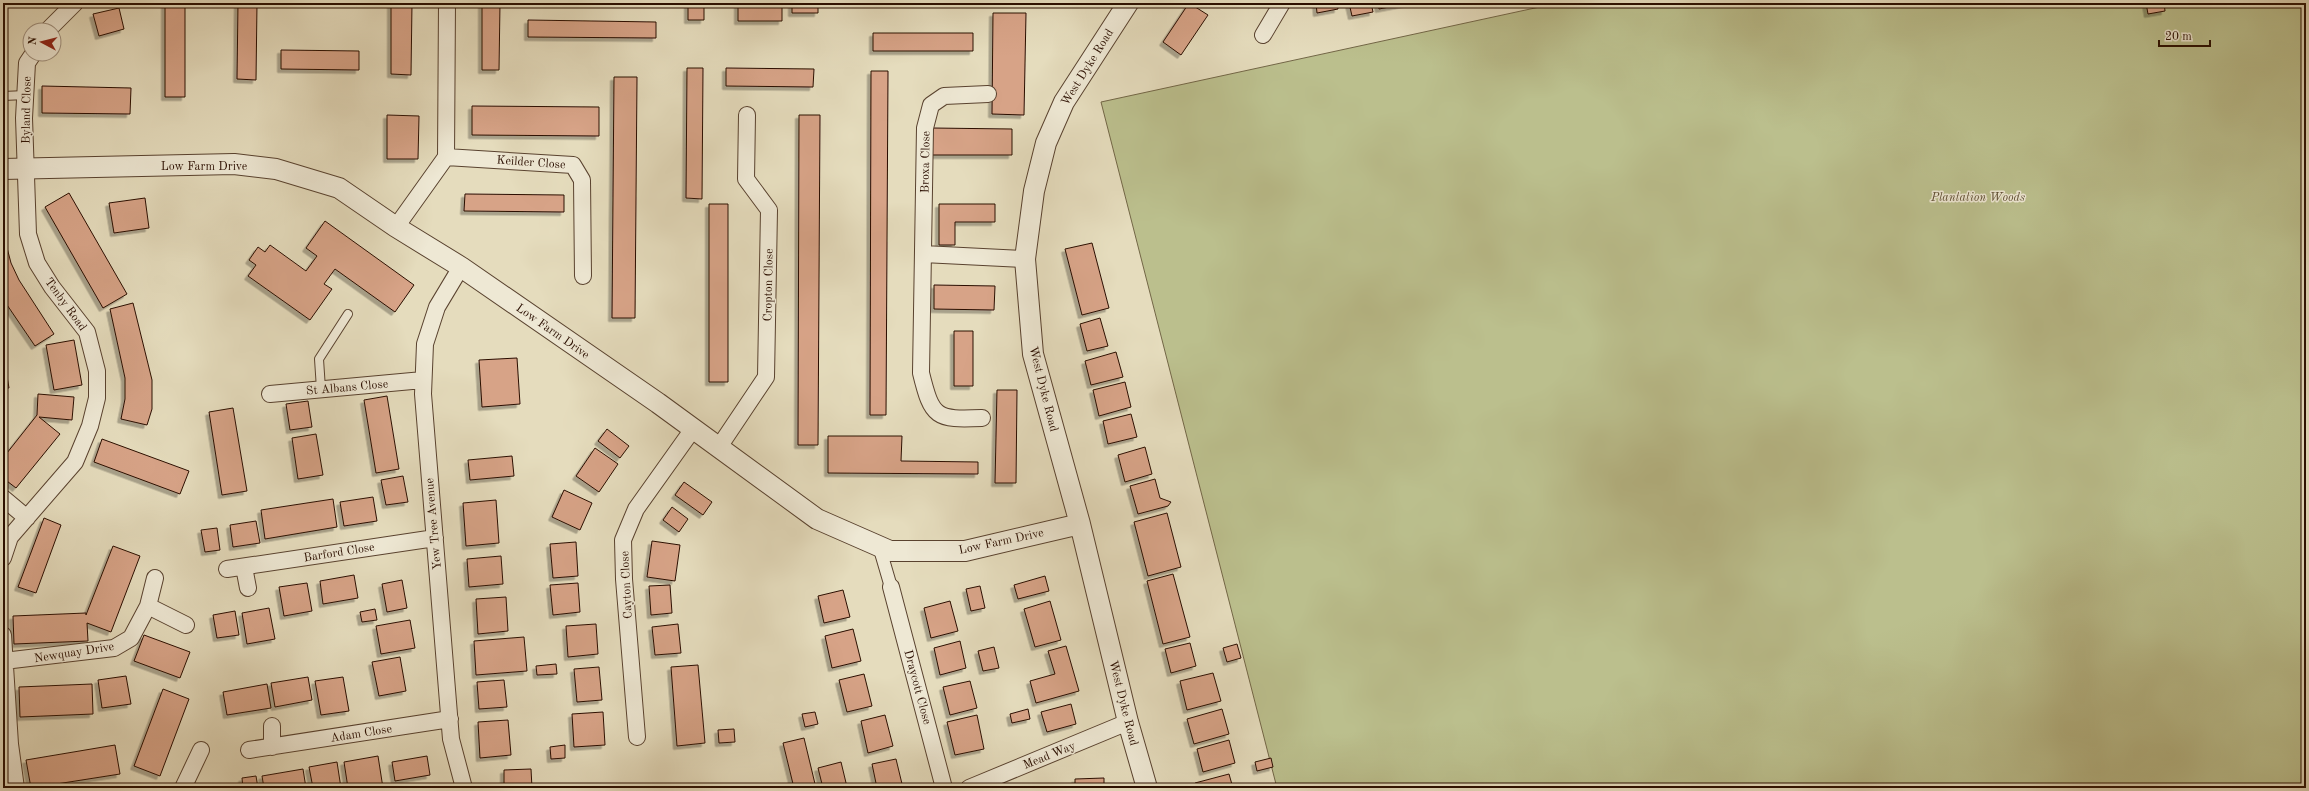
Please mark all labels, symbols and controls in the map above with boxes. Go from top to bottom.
north arrow [22,22,62,62]
scale bar [2159,22,2210,48]
street label: West Dyke Road [1060,27,1116,108]
text: 20 m [2165,31,2192,43]
text: N [28,36,40,46]
street label: Byland Close [20,76,34,144]
street label: Broxa Close [919,130,933,193]
street label: Keilder Close [496,155,566,171]
street label: Low Farm Drive [161,161,248,173]
park label: Plantation Woods [1930,192,2025,204]
street label: Cropton Close [762,248,776,322]
street label: Tenby Road [42,276,88,333]
street label: Low Farm Drive [514,302,592,362]
street label: West Dyke Road [1027,345,1059,433]
street label: St Albans Close [305,378,389,398]
street label: Yew Tree Avenue [424,477,444,570]
street label: Low Farm Drive [958,527,1045,557]
street label: Barford Close [303,541,376,565]
street label: Cayton Close [619,550,635,619]
street label: Newquay Drive [33,641,115,665]
street label: Draycott Close [901,649,933,726]
street label: West Dyke Road [1107,659,1139,747]
street label: Adam Close [329,723,393,745]
street label: Mead Way [1022,740,1078,772]

